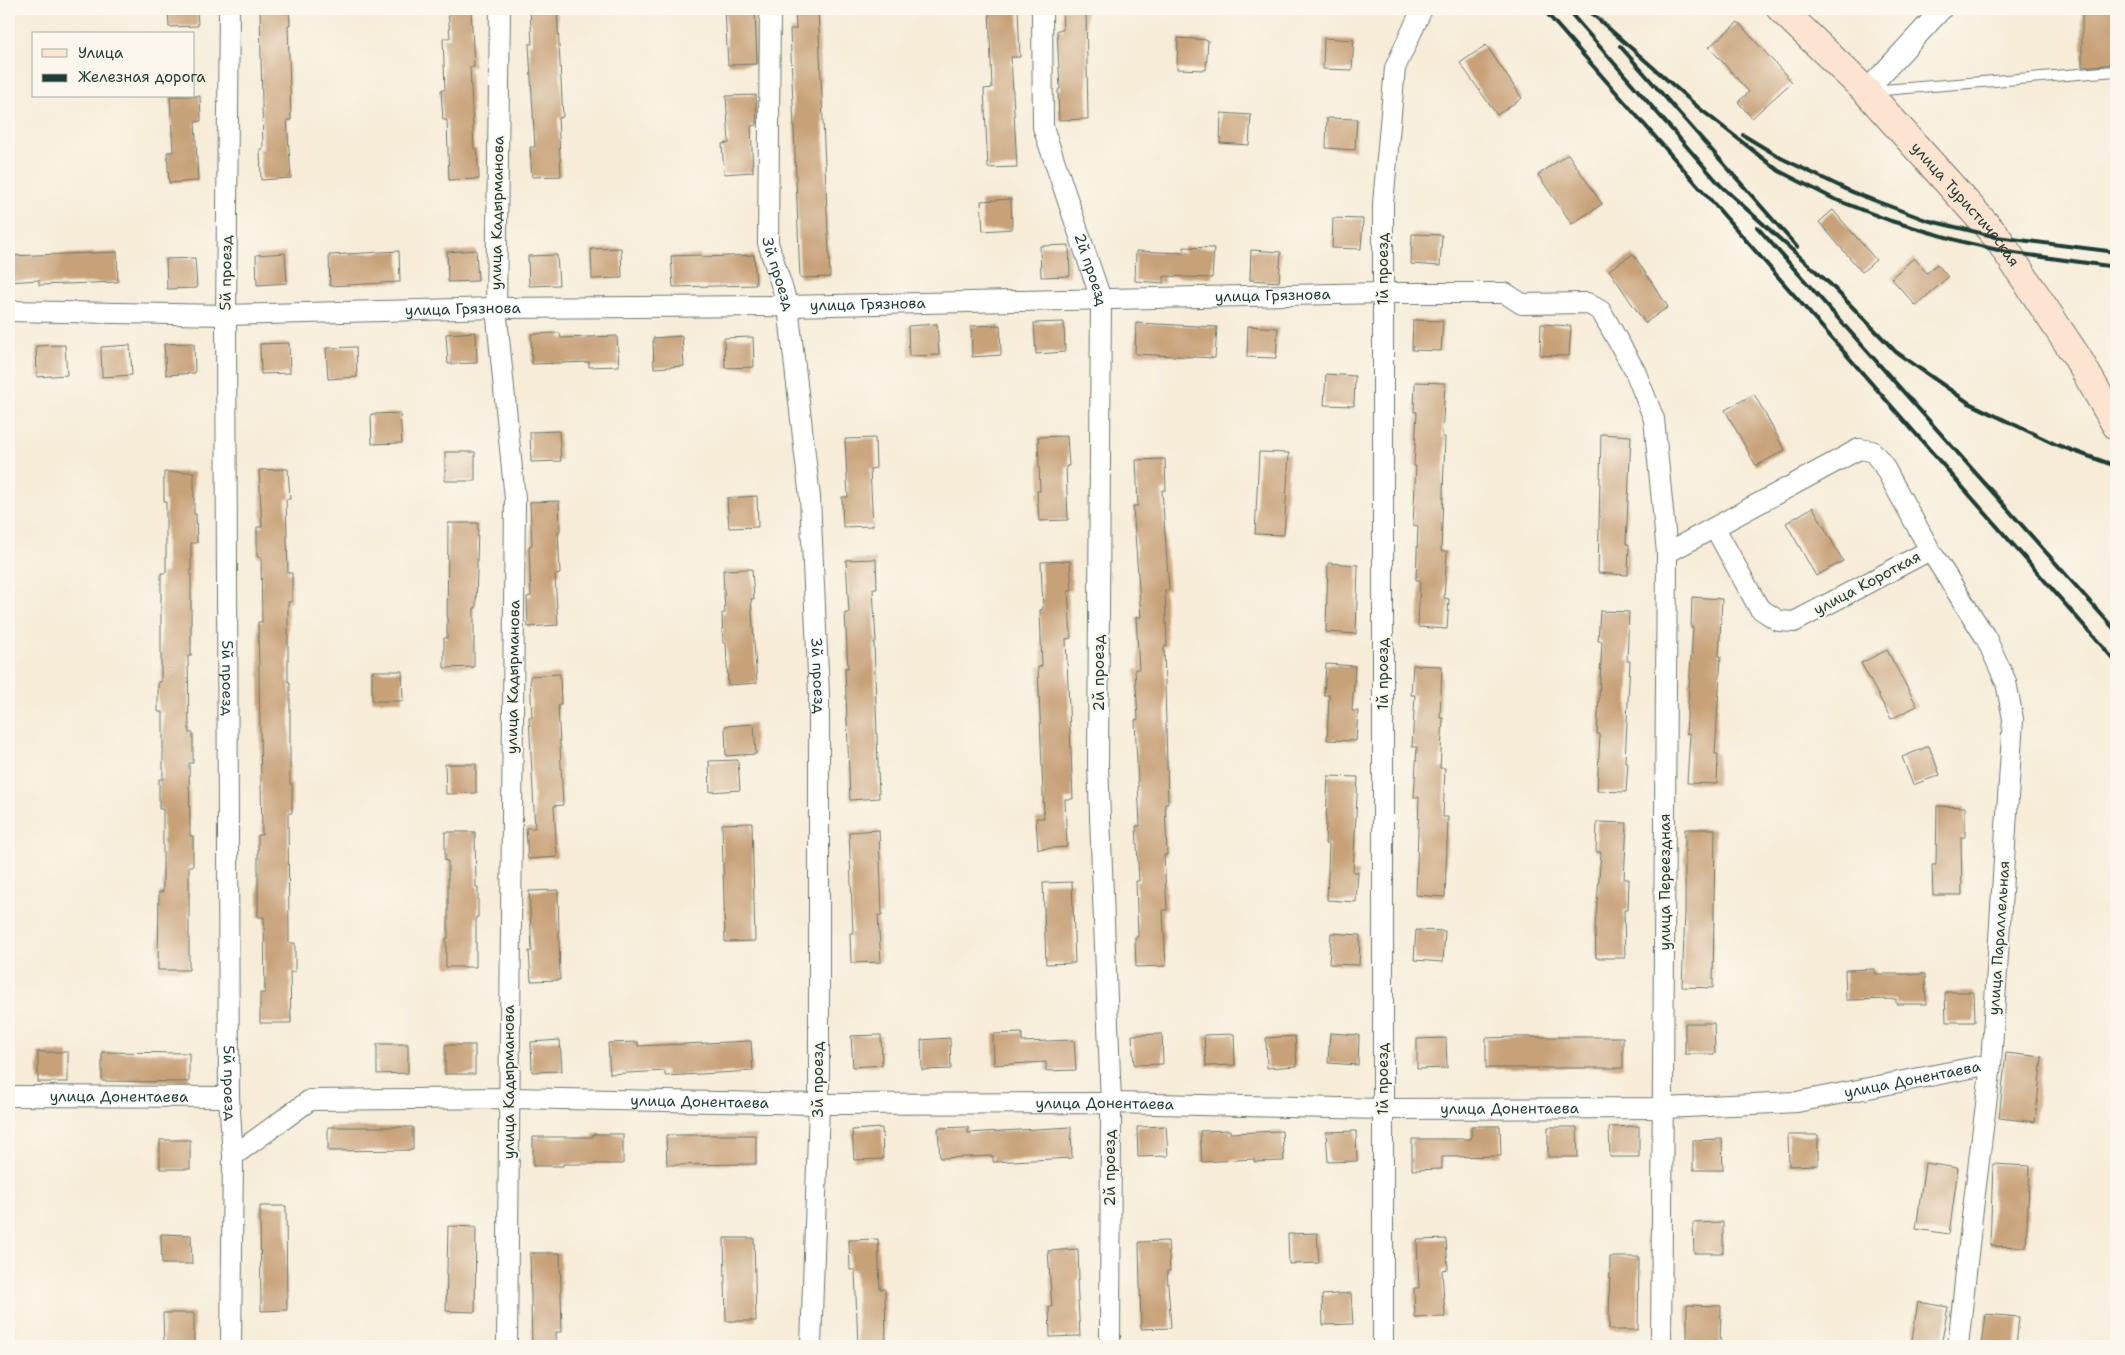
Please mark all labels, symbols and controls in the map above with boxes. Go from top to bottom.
legend [32,32,195,98]
text: Улица [78,43,124,63]
text: Железная дорога [78,67,206,87]
street label: улица Кадырманова [486,135,508,290]
street label: улица Туристическая [1907,138,2024,271]
street label: 2й проезд [1069,230,1111,307]
street label: 1й проезд [1373,232,1393,305]
street label: 5й проезд [215,235,237,311]
street label: 3й проезд [758,236,799,314]
street label: улица Грязнова [1215,284,1332,307]
street label: улица Грязнова [810,293,927,316]
street label: улица Грязнова [405,298,522,320]
street label: улица Короткая [1810,546,1924,620]
street label: улица Кадырманова [502,599,524,754]
street label: 2й проезд [1089,634,1109,711]
street label: 3й проезд [806,637,829,714]
street label: 1й проезд [1373,637,1393,710]
street label: 5й проезд [217,640,238,716]
street label: улица Переездная [1655,814,1675,950]
street label: улица Параллельная [1984,860,2014,1016]
street label: улица Кадырманова [499,1004,519,1159]
street label: 3й проезд [808,1041,828,1118]
street label: 1й проезд [1373,1042,1393,1115]
street label: 5й проезд [219,1045,241,1122]
street label: улица Донентаева [1842,1056,1983,1103]
street label: улица Донентаева [50,1086,189,1107]
street label: улица Донентаева [630,1090,770,1113]
street label: улица Донентаева [1035,1093,1175,1114]
street label: улица Донентаева [1440,1098,1580,1119]
street label: 2й проезд [1100,1129,1120,1206]

